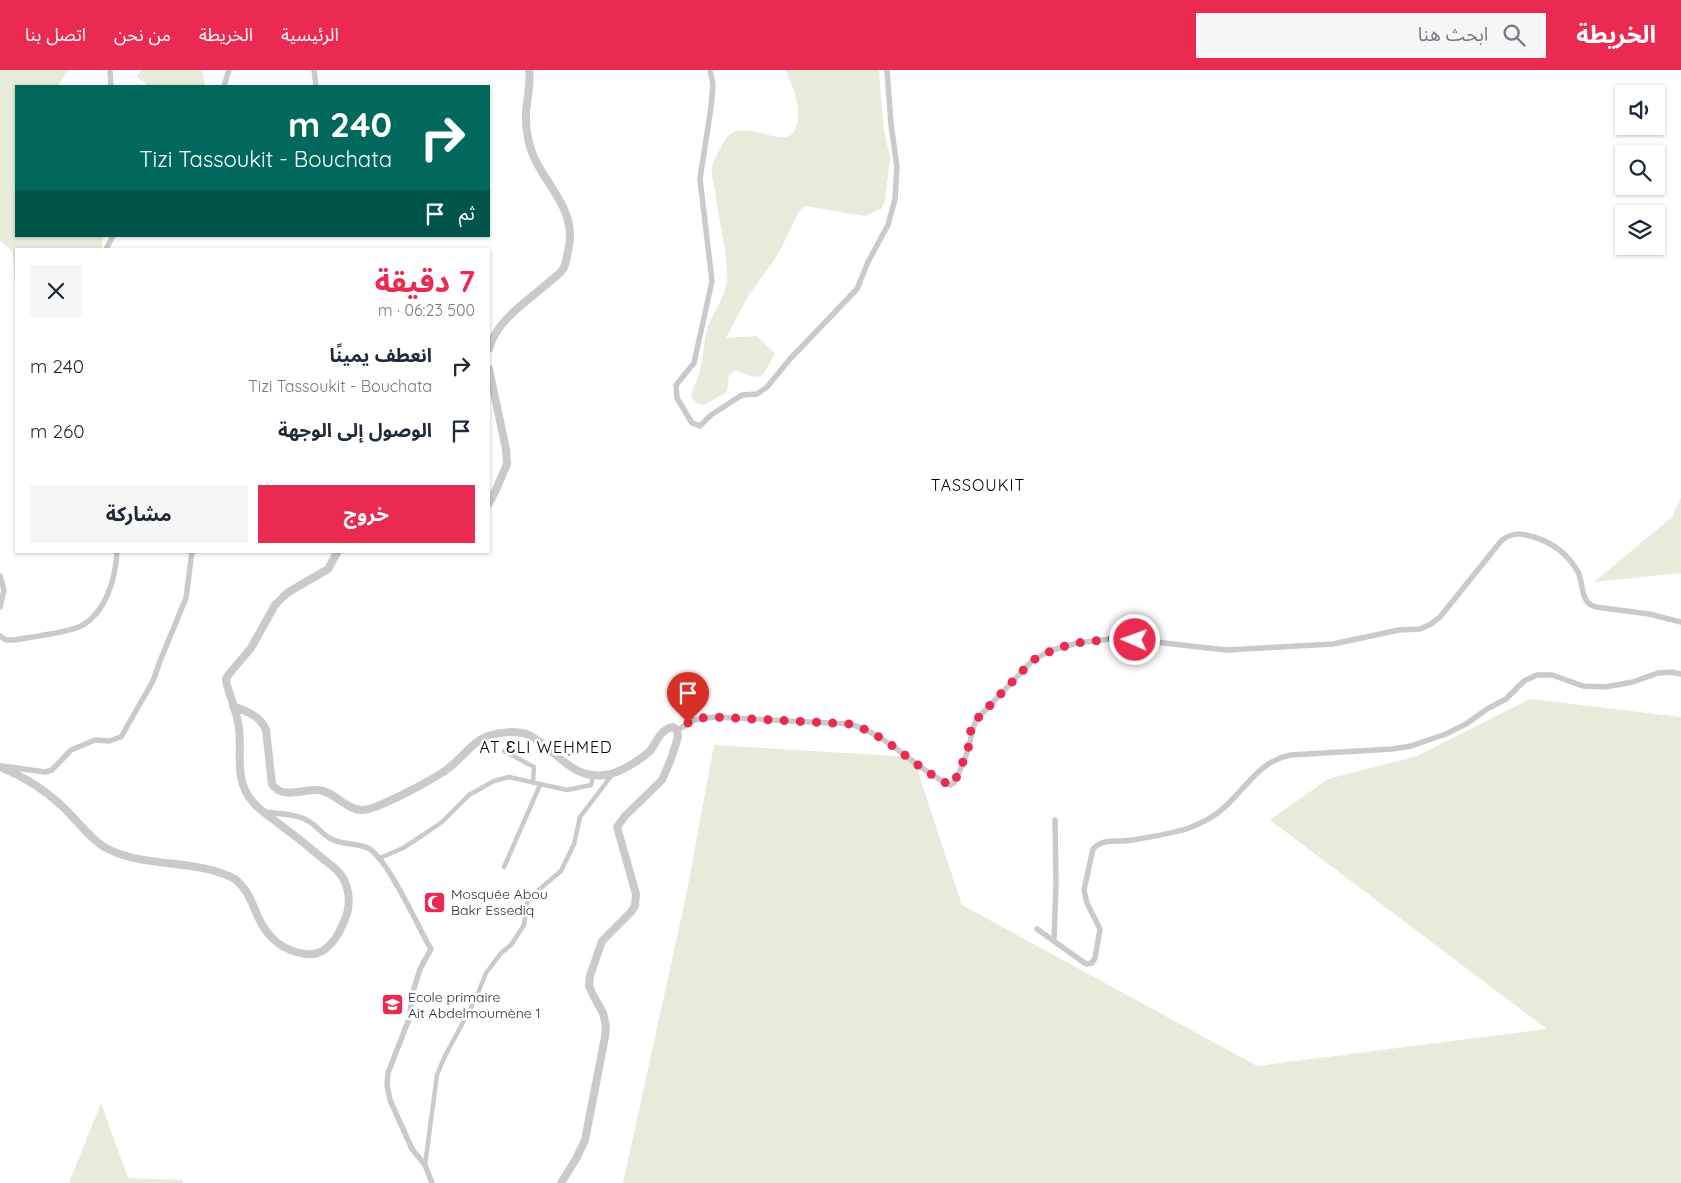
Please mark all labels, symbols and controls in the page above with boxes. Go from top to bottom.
search box [1196,13,1546,58]
text: الخريطة [1576,19,1656,49]
icon: search [1500,21,1528,49]
text: ابحث هنا [1418,22,1488,46]
text: اتصل بنا [25,23,86,46]
text: من نحن [114,23,171,46]
text: الخريطة [199,23,253,46]
text: الرئيسية [281,23,339,46]
map controls [1615,85,1665,255]
button: sound [1615,85,1665,135]
text: 240 m [288,102,392,146]
icon: right [410,105,475,170]
text: Tizi Tassoukit - Bouchata [139,145,392,173]
button: search [1615,145,1665,195]
icon: arrive [421,200,449,228]
text: ثم [459,201,475,225]
button: layers [1615,205,1665,255]
text: 7 دقيقة [375,262,475,300]
button: close [30,265,82,317]
text: 500 m · 06:23 [378,300,475,320]
text: انعطف يمينًا [330,343,432,367]
icon: right [447,352,475,380]
text: 240 m [30,354,84,378]
text: Tizi Tassoukit - Bouchata [248,376,432,396]
icon: arrive [447,417,475,445]
text: الوصول إلى الوجهة [278,418,432,442]
text: 260 m [30,419,85,443]
district label: TASSOUKIT [931,475,1025,495]
button: مشاركة [30,485,248,543]
button: خروج [258,485,475,543]
position arrow [1108,613,1160,665]
pin [667,672,709,723]
icon: arrive [674,679,702,707]
district label: AT ƐLI WEḤMED [479,737,613,757]
place label: Mosquée Abou Bakr Essediq [451,885,548,919]
mosque icon: Mosquée Abou Bakr Essediq [423,890,447,914]
place label: Ecole primaire Ait Abdelmoumène 1 [408,988,541,1022]
school or university icon: Ecole primaire Ait Abdelmoumène 1 [380,993,404,1017]

